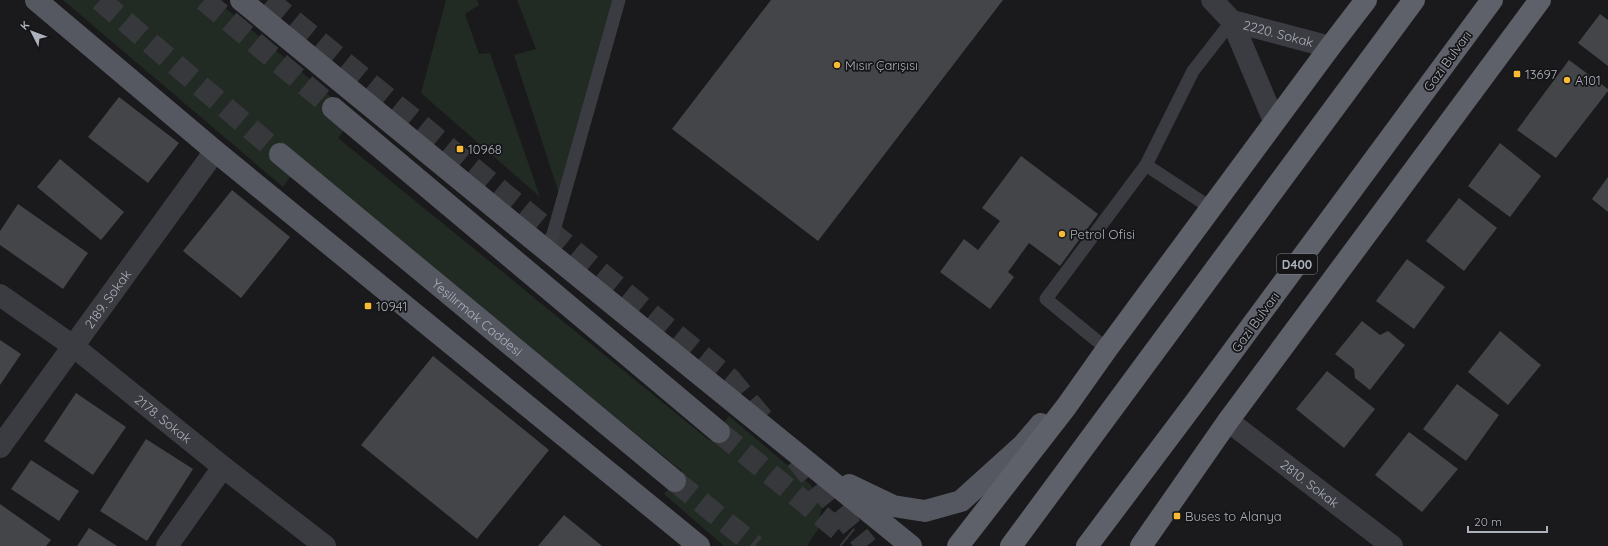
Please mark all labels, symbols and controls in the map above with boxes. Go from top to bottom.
north arrow [12,12,52,52]
street label: 2220. Sokak [1241,16,1315,50]
text: K [17,18,32,33]
street label: Gazi Bulvarı [1420,28,1474,94]
place label: Mısır Çarışısı [845,57,918,73]
marker: Mısır Çarışısı [832,60,842,70]
place label: 13697 [1525,66,1557,82]
marker: 13697 [1512,69,1522,79]
place label: A101 [1575,72,1601,88]
marker: A101 [1562,75,1572,85]
place label: 10968 [468,141,502,157]
marker: 10968 [455,144,465,154]
place label: Petrol Ofisi [1070,226,1135,242]
marker: Petrol Ofisi [1057,229,1067,239]
road number: D400 [1277,254,1317,274]
street label: 2189. Sokak [81,266,134,331]
street label: Yeşilırmak Caddesi [429,275,526,359]
street label: Gazi Bulvarı [1228,289,1282,355]
place label: 10941 [376,298,407,314]
marker: 10941 [363,301,373,311]
street label: 2178. Sokak [132,391,195,447]
street label: 2810. Sokak [1277,456,1342,511]
place label: Buses to Alanya [1185,508,1282,524]
scale bar [1468,508,1547,534]
marker: Buses to Alanya [1172,511,1182,521]
text: 20 m [1474,514,1502,529]

